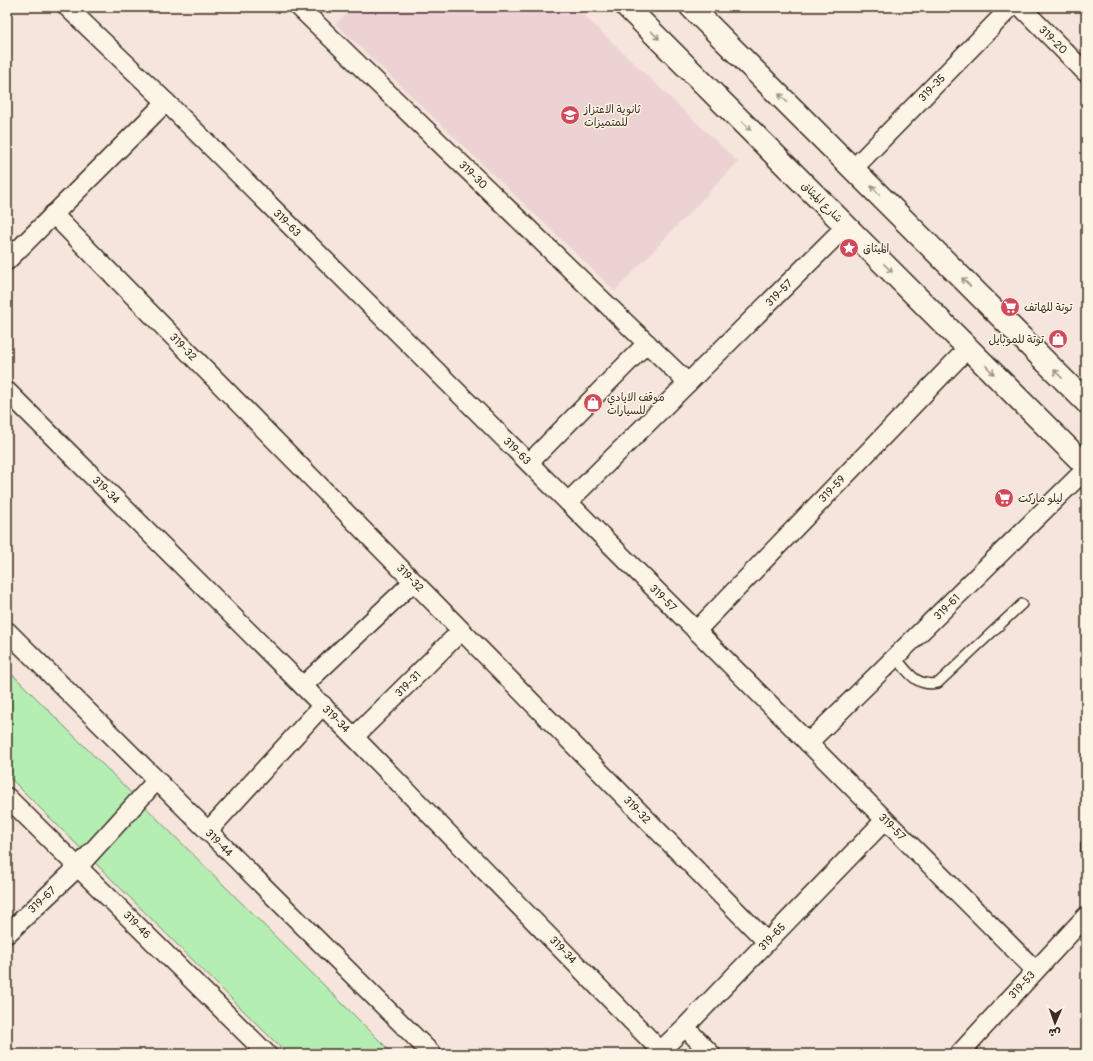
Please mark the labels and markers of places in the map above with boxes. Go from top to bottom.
place label: ثانوية الاعتزاز للمتميزات [583,103,641,129]
school or university icon: ثانوية الاعتزاز للمتميزات [559,104,581,126]
place icon: الميثاق [838,237,860,259]
place label: الميثاق [863,242,889,255]
supermarket icon: توتة للهاتف [999,296,1021,318]
place label: توتة للهاتف [1024,301,1073,315]
shop icon: توتة للموبايل [1047,328,1069,350]
place label: توتة للموبايل [988,333,1045,347]
place label: موقف الايادي للسيارات [607,391,665,417]
shop icon: موقف الايادي للسيارات [582,392,604,414]
supermarket icon: ليلو ماركت [993,487,1015,509]
place label: ليلو ماركت [1018,492,1063,506]

